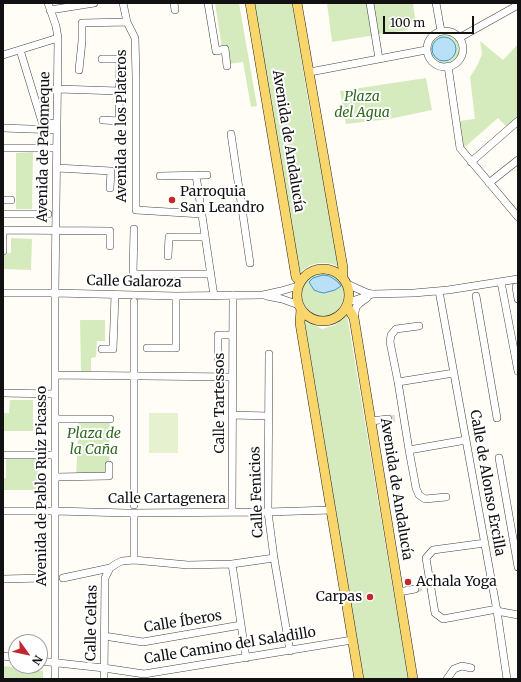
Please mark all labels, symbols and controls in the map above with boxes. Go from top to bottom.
scale bar [385,8,476,34]
text: 100 m [390,15,425,30]
street label: Avenida de los Plateros [114,49,130,203]
street label: Avenida de Andalucía [268,69,308,213]
street label: Avenida de Palomeque [34,71,54,223]
park label: Plaza del Agua [334,89,390,122]
place label: Parroquia San Leandro [180,184,264,216]
marker: Parroquia San Leandro [167,195,177,205]
street label: Calle Galaroza [86,273,182,291]
street label: Calle Tartessos [212,353,228,453]
street label: Avenida de Pablo Ruiz Picasso [34,386,50,586]
street label: Calle de Alonso Ercilla [466,409,508,557]
street label: Avenida de Andalucía [376,417,416,561]
park label: Plaza de la Caña [67,426,121,458]
street label: Calle Fenicios [247,446,267,538]
street label: Calle Cartagenera [108,491,226,507]
place label: Achala Yoga [416,574,497,590]
marker: Achala Yoga [403,577,413,587]
street label: Calle Celtas [83,585,101,661]
place label: Carpas [316,589,362,605]
marker: Carpas [365,592,375,602]
street label: Calle Íberos [143,608,223,636]
street label: Calle Camino del Saladillo [143,624,317,668]
north arrow [8,634,48,674]
text: N [29,653,45,667]

